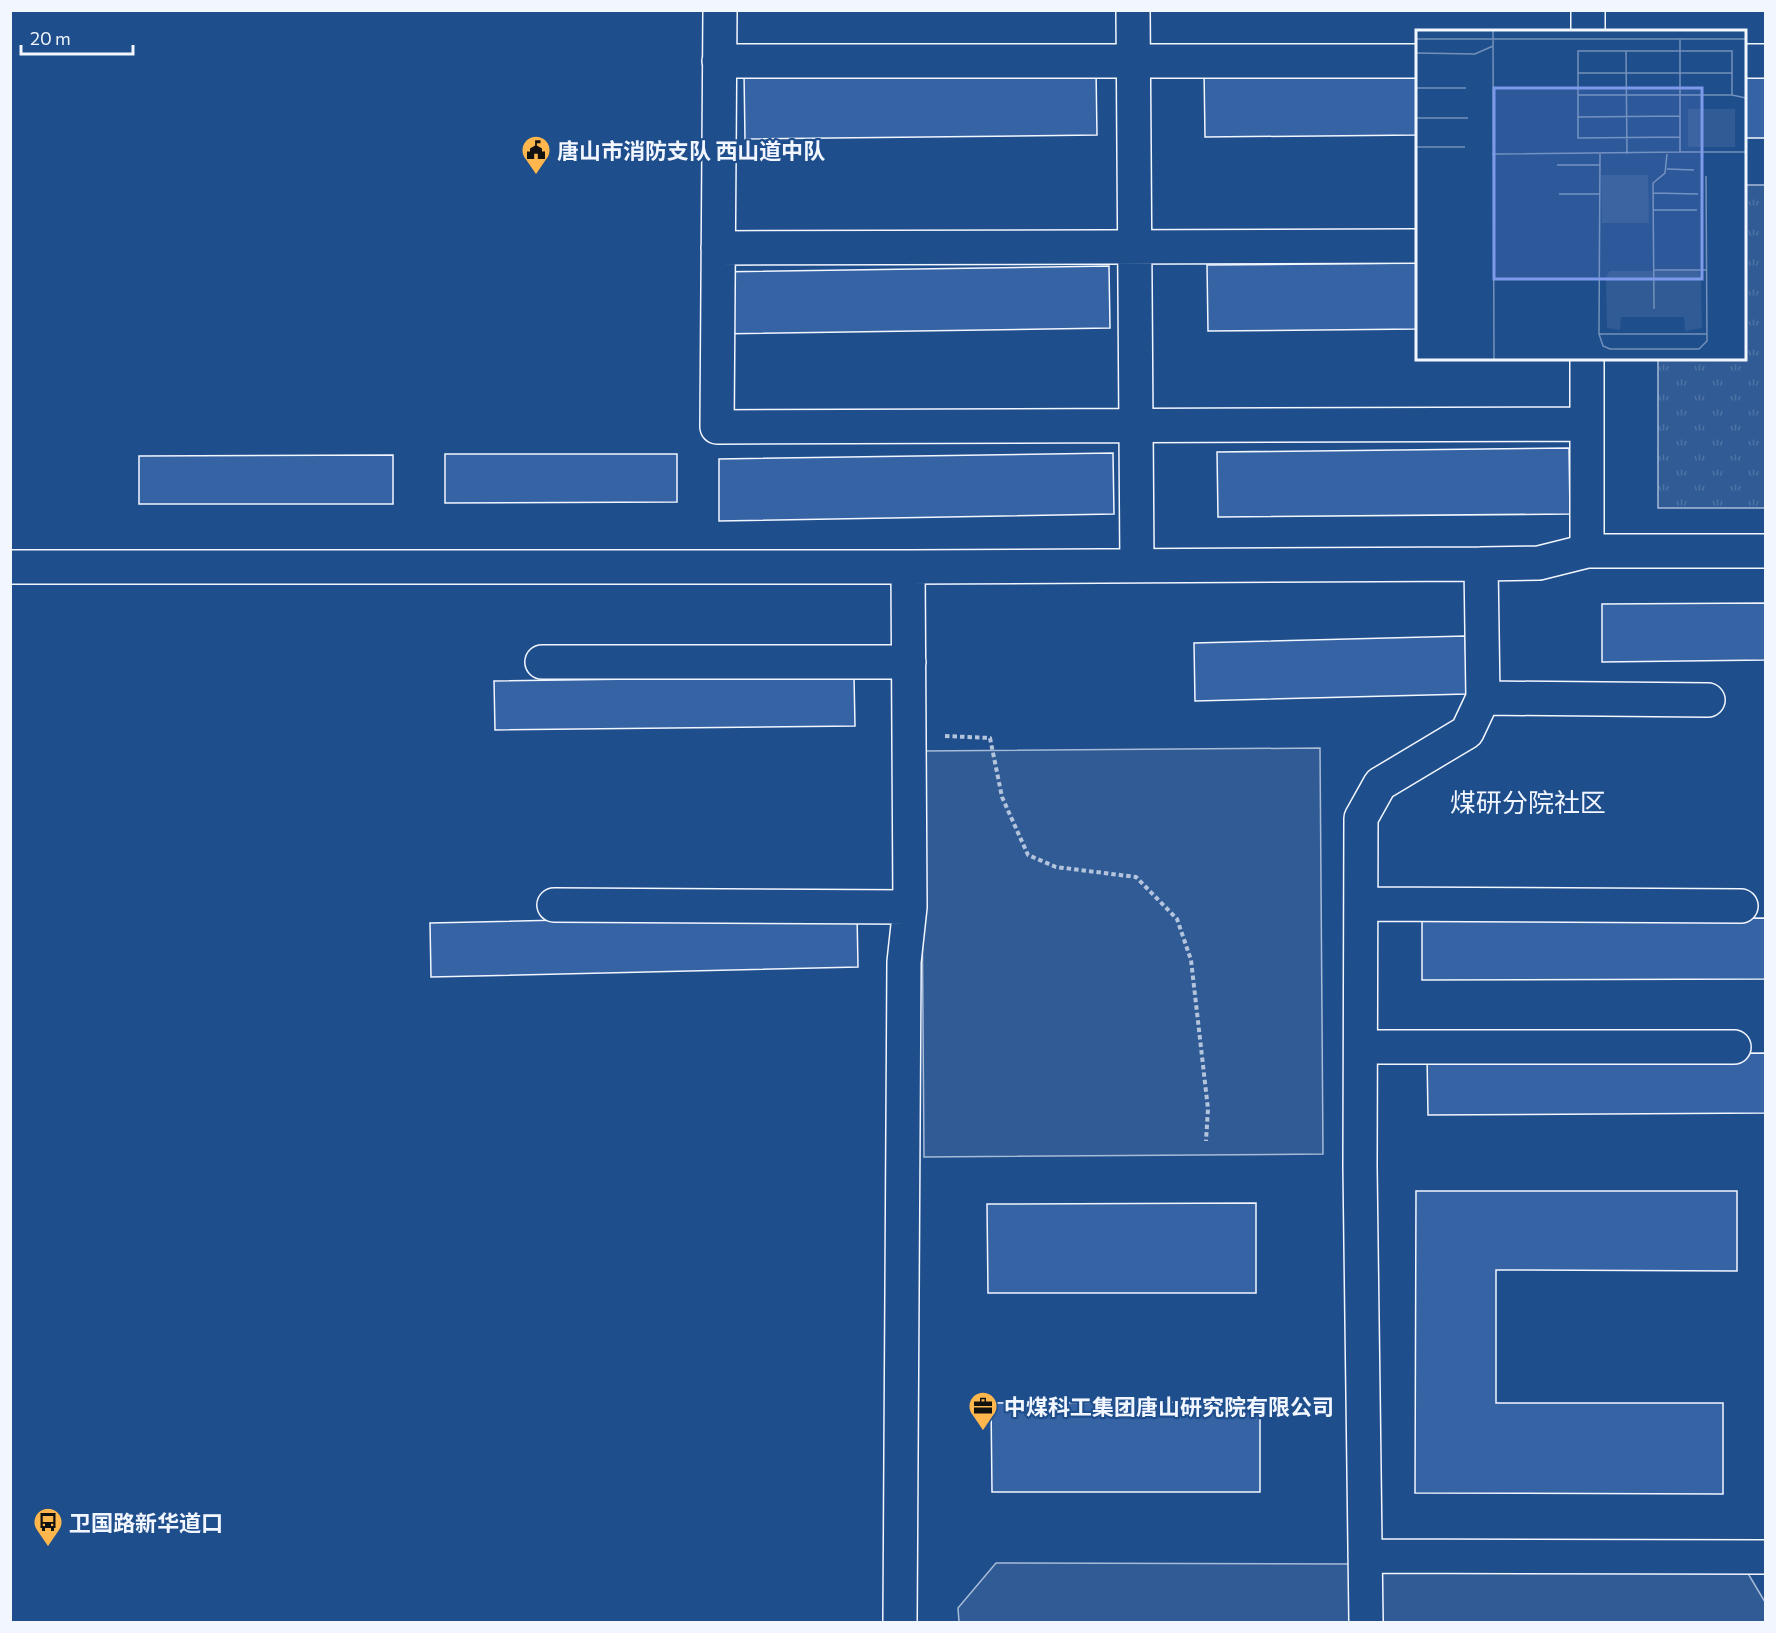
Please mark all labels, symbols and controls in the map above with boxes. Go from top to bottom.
scale bar [21,18,134,56]
text: 20 m [30,27,71,49]
inset map [1416,30,1746,360]
public building icon: 唐山市消防支队 西山道中队 [520,134,552,176]
place label: 唐山市消防支队 西山道中队 [557,137,825,164]
district label: 煤研分院社区 [1450,786,1606,817]
office icon: 中煤科工集团唐山研究院有限公司 [967,1390,999,1432]
place label: 中煤科工集团唐山研究院有限公司 [1004,1393,1334,1420]
bus stop icon: 卫国路新华道口 [32,1506,64,1548]
place label: 卫国路新华道口 [69,1509,223,1536]

